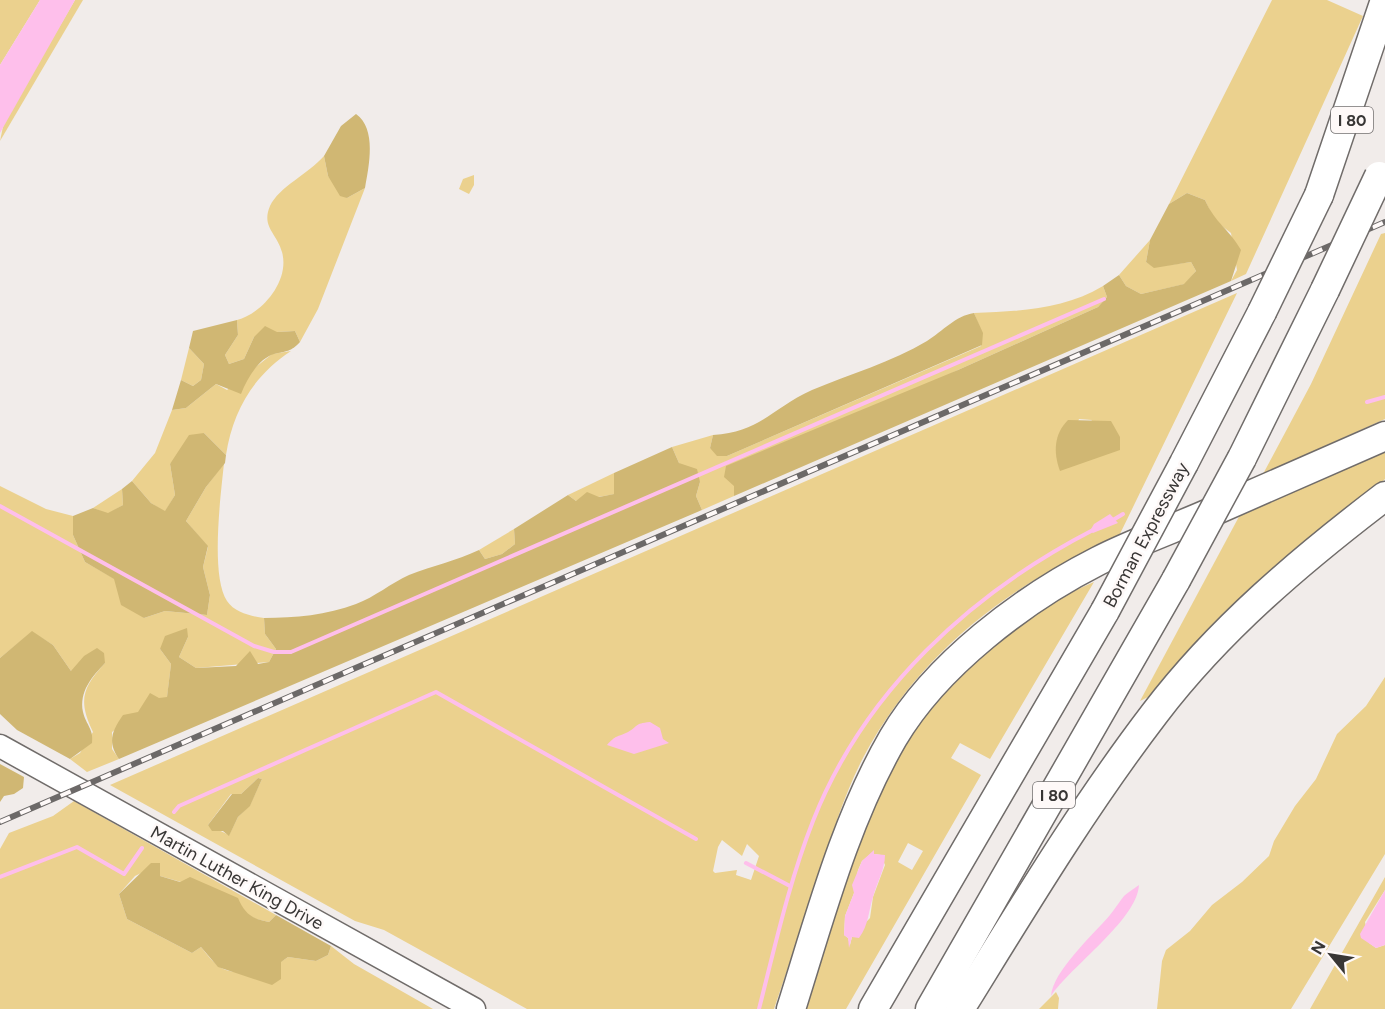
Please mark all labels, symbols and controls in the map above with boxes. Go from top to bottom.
road number: I 80 [1331,107,1373,133]
street label: Borman Expressway [1098,458,1194,611]
road number: I 80 [1033,782,1075,808]
street label: Martin Luther King Drive [147,821,327,935]
north arrow [1301,925,1361,985]
text: N [1307,938,1330,958]

